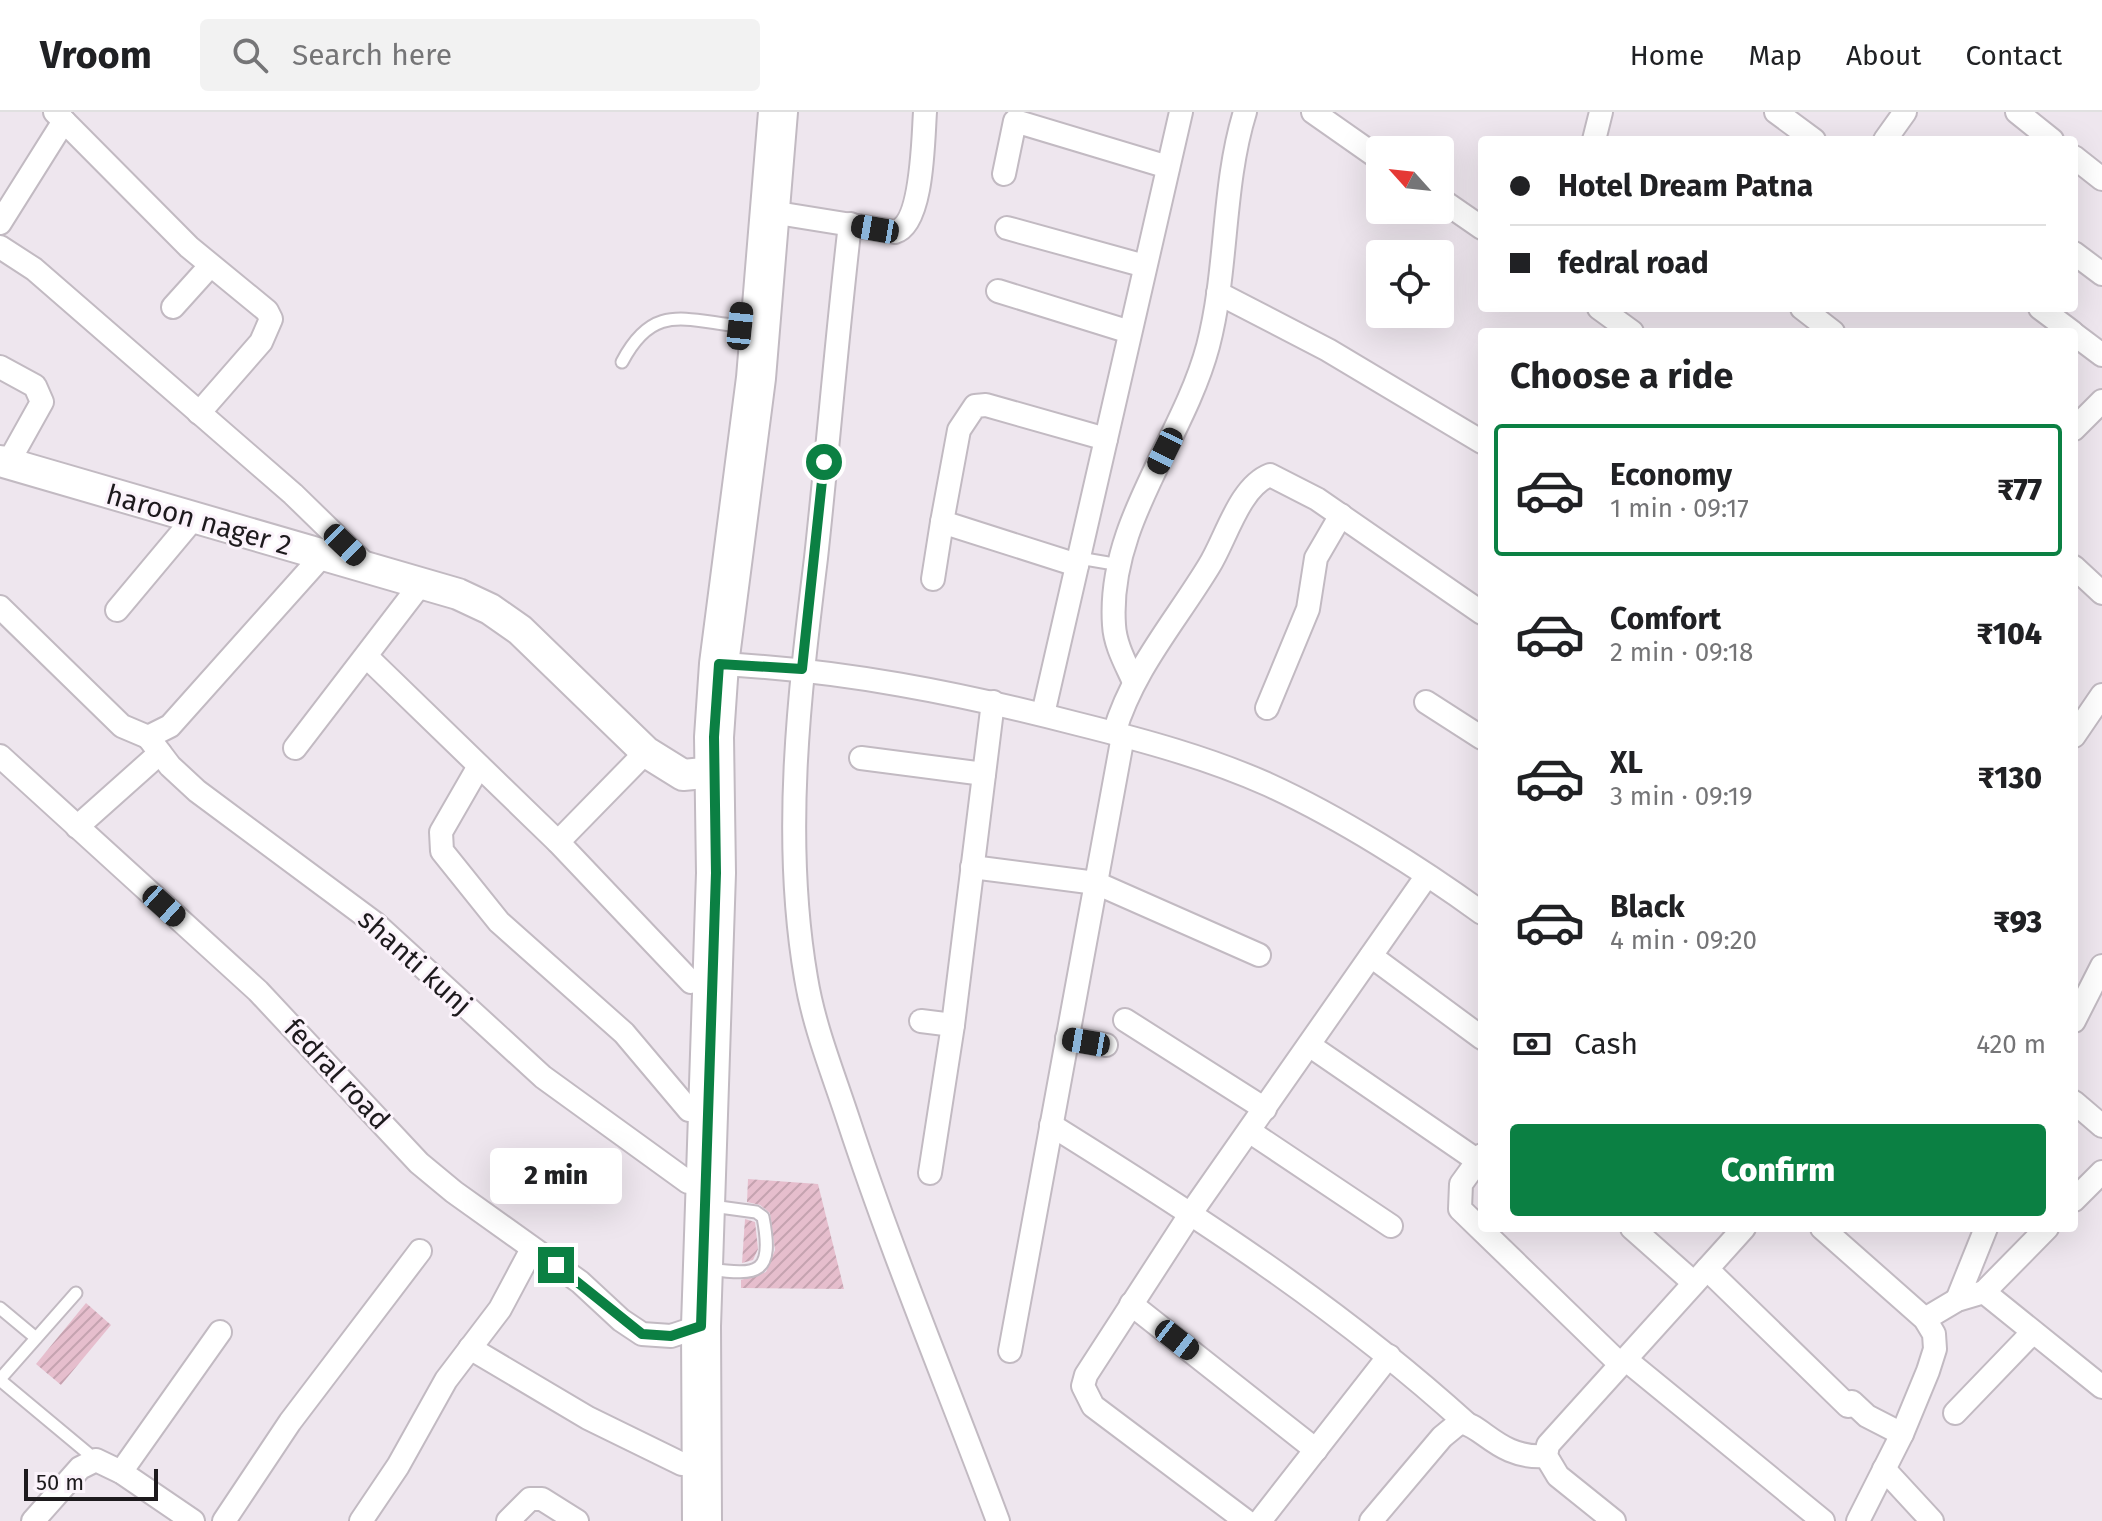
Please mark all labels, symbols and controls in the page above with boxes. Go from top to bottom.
search box [200,19,760,91]
text: Vroom [40,32,152,78]
icon: search [228,33,272,77]
text: Search here [292,37,452,73]
text: Home [1630,39,1704,72]
text: Map [1748,39,1802,72]
text: About [1846,39,1921,72]
text: Contact [1965,39,2062,72]
north arrow [1366,136,1454,224]
map controls [1366,136,1454,328]
text: Hotel Dream Patna [1558,168,1813,204]
car [849,213,901,245]
button: locate [1366,240,1454,328]
text: fedral road [1558,245,1709,281]
car [726,301,754,351]
text: Choose a ride [1510,354,1733,398]
car [1144,424,1186,478]
route start [806,444,842,480]
icon: car [1514,454,1586,526]
text: Economy [1610,457,1732,493]
text: ₹77 [1997,472,2042,508]
street label: haroon nager 2 [103,478,295,562]
text: 1 min · 09:17 [1610,493,1749,524]
car [319,520,371,570]
icon: car [1514,598,1586,670]
text: Comfort [1610,601,1721,637]
text: ₹104 [1976,616,2042,652]
text: 2 min · 09:18 [1610,637,1753,668]
icon: car [1514,742,1586,814]
text: XL [1610,745,1643,781]
text: ₹130 [1978,760,2042,796]
text: 3 min · 09:19 [1610,781,1753,812]
car [138,881,190,931]
icon: car [1514,886,1586,958]
text: Black [1610,889,1685,925]
street label: shanti kunj [351,902,479,1022]
text: ₹93 [1993,904,2042,940]
text: 4 min · 09:20 [1610,925,1757,956]
street label: fedral road [277,1012,397,1136]
icon: cash [1510,1022,1554,1066]
car [1060,1026,1112,1058]
text: Cash [1574,1026,1638,1062]
text: 420 m [1976,1029,2046,1060]
button: Confirm [1510,1124,2046,1216]
callout: 2 min [490,1149,622,1205]
text: 2 min [524,1160,588,1191]
route end [538,1247,574,1283]
car [1151,1316,1203,1364]
scale bar [24,1465,158,1501]
text: 50 m [36,1469,84,1496]

